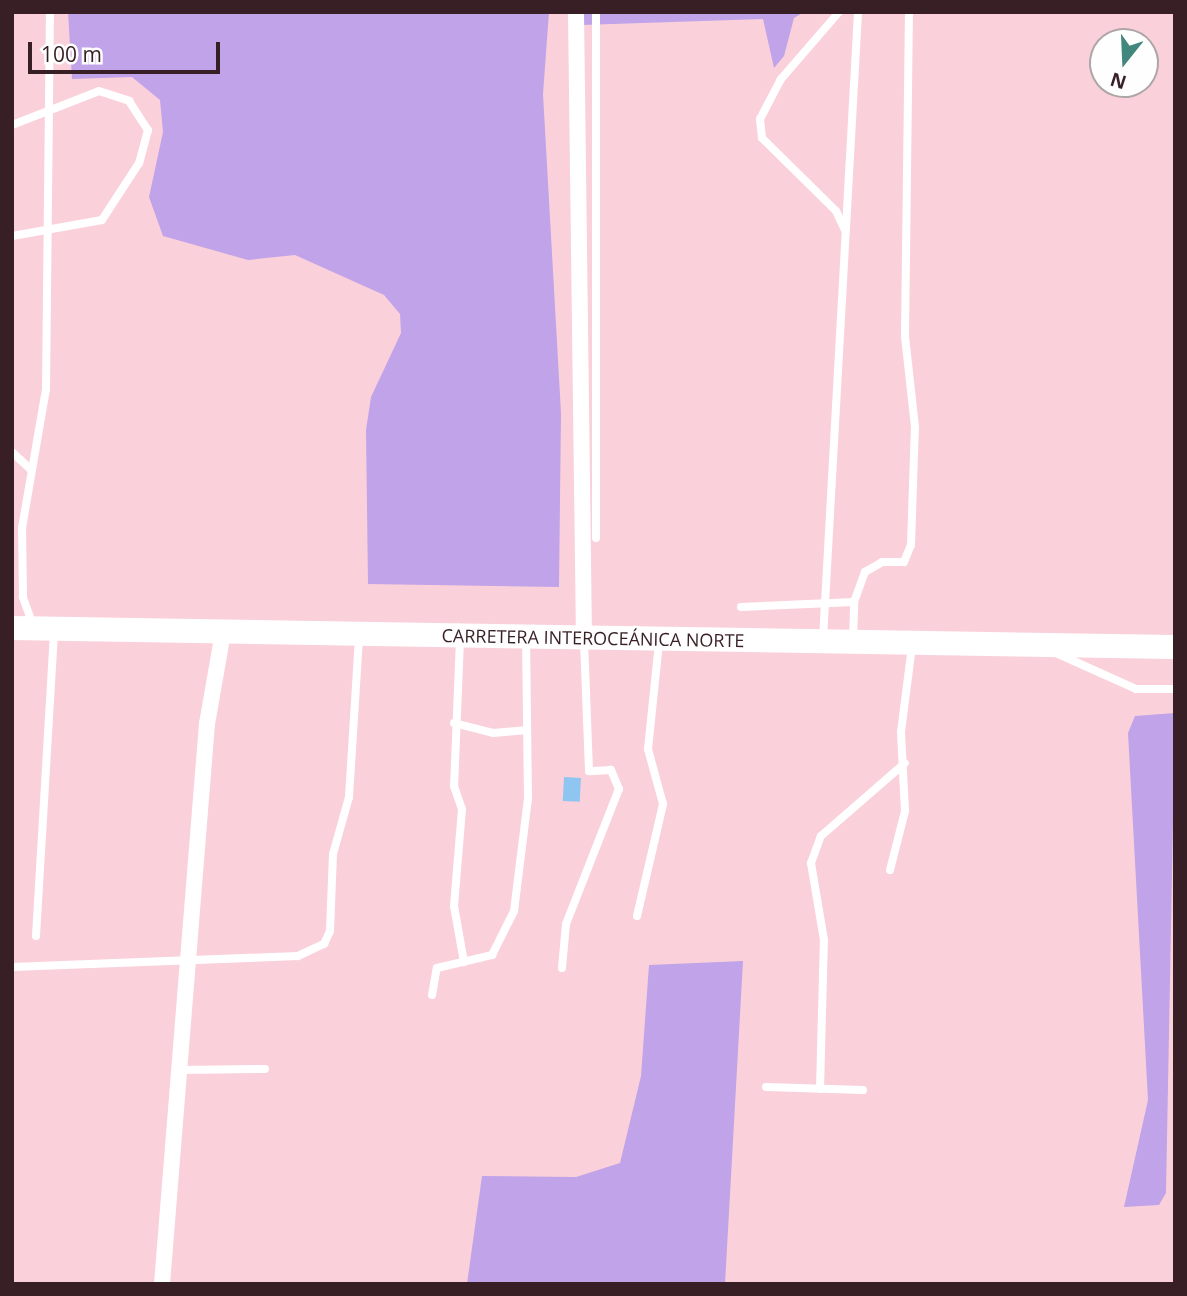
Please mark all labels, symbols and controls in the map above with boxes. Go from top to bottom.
scale bar [32,28,224,72]
north arrow [1089,28,1159,98]
text: 100 m [41,40,102,68]
text: N [1107,66,1130,96]
street label: CARRETERA INTEROCEÁNICA NORTE [441,625,745,651]

